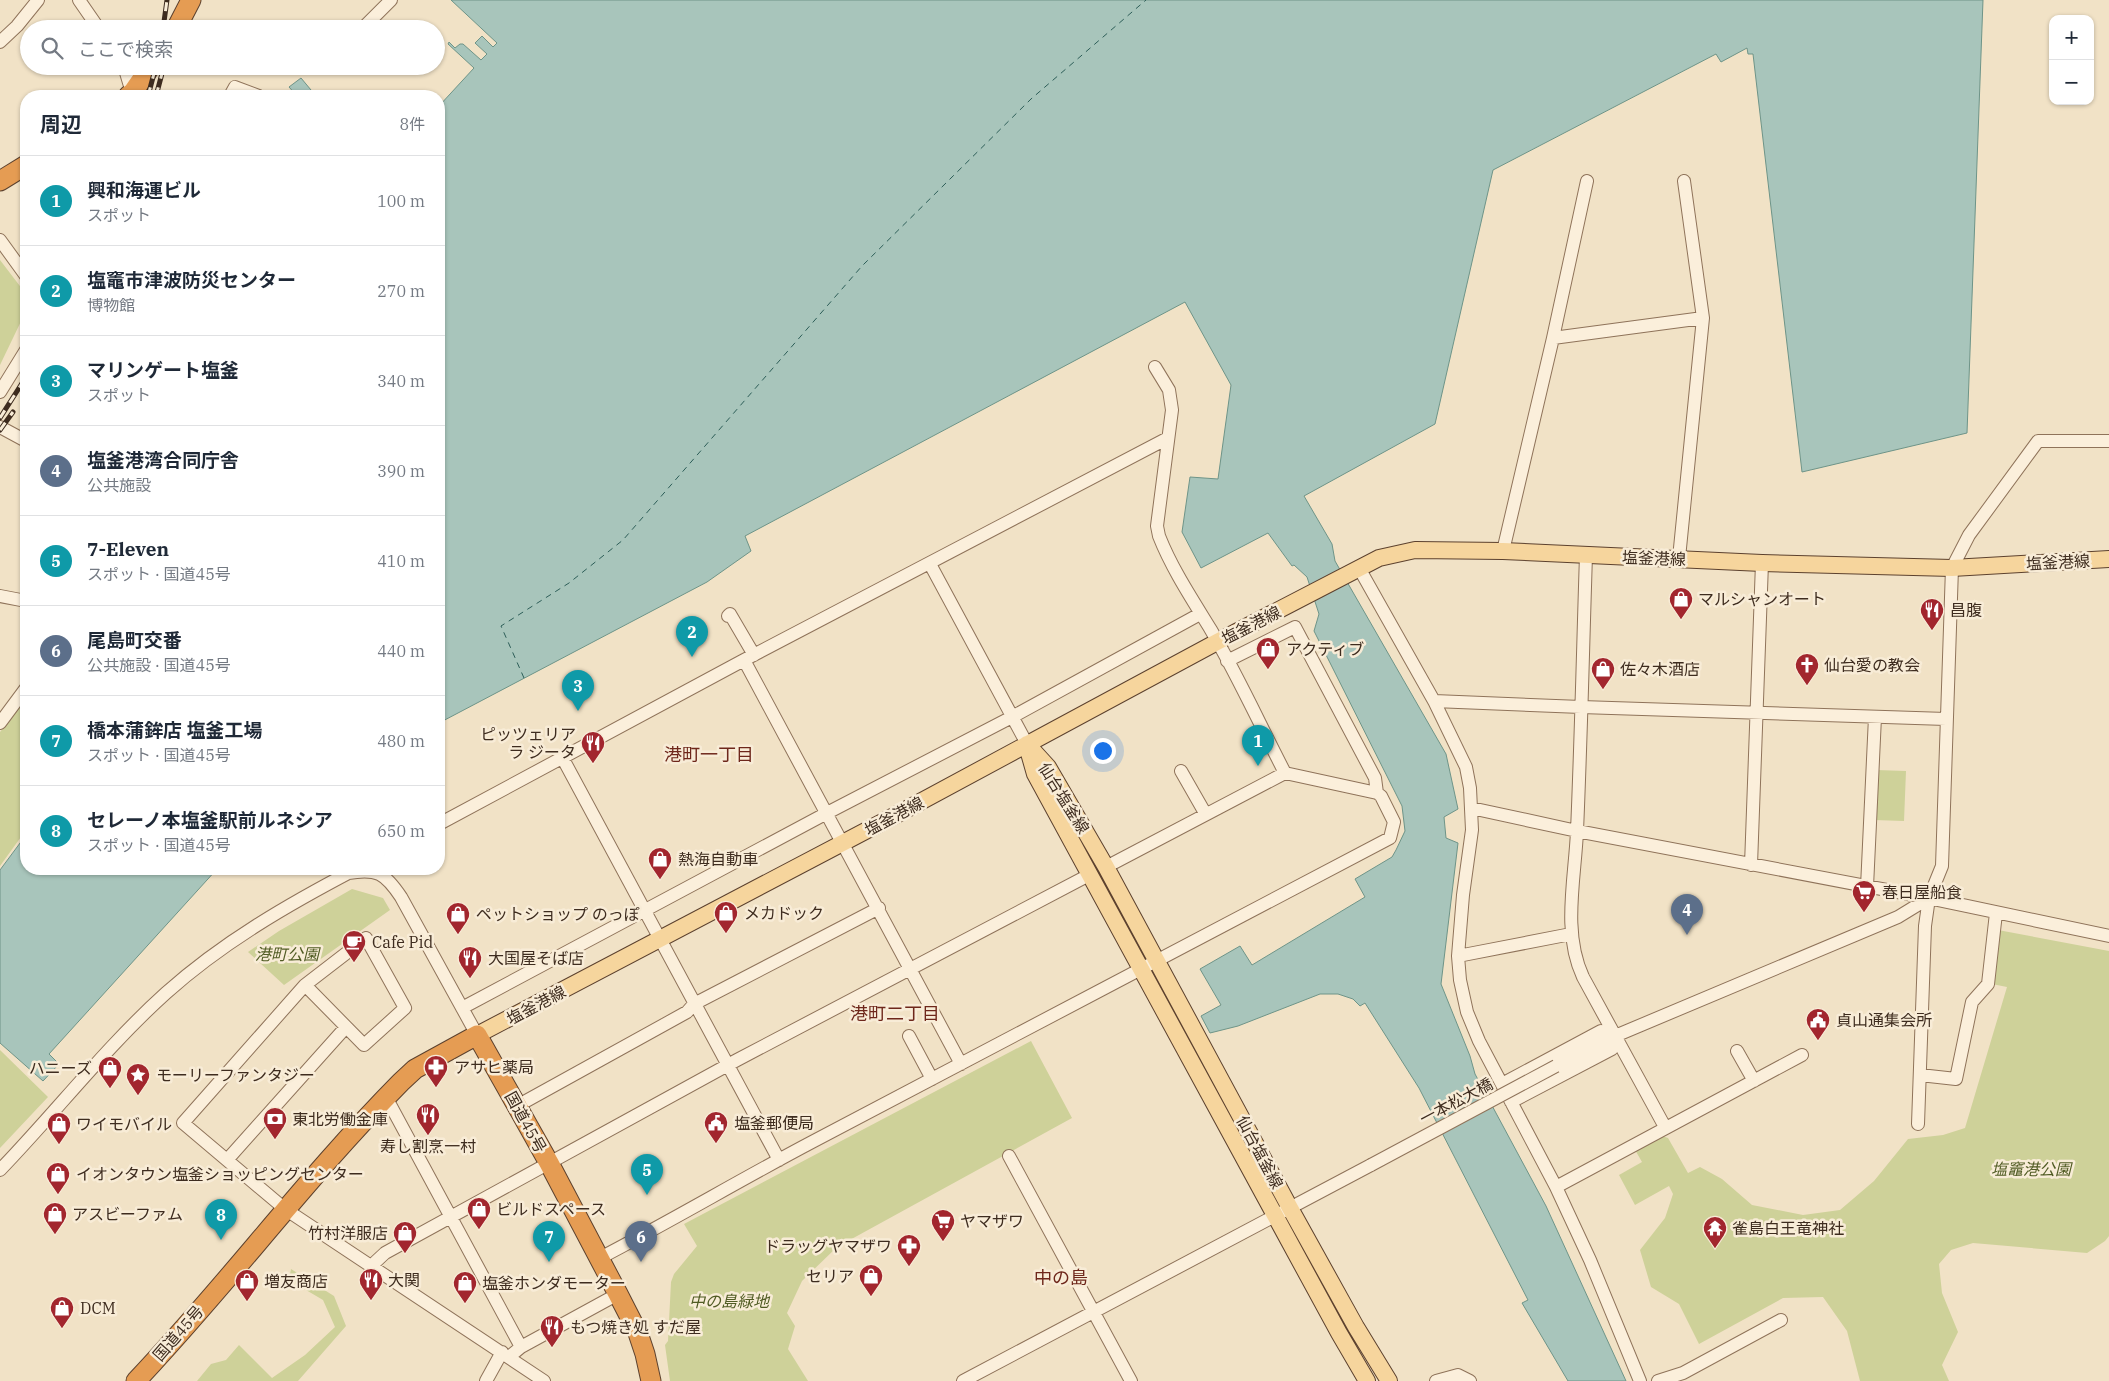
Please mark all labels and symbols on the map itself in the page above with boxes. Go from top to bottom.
street label: 塩釜港線 [1622,547,1686,569]
street label: 塩釜港線 [2026,550,2090,574]
shop icon: マルシャンオート [1668,586,1694,620]
place label: マルシャンオート [1698,589,1826,609]
restaurant icon: 昌腹 [1919,597,1945,631]
place label: 昌腹 [1950,600,1982,620]
street label: 塩釜港線 [1218,602,1284,648]
pin: 2 [676,616,708,657]
shop icon: アクティブ [1255,636,1281,670]
place label: アクティブ [1286,639,1364,659]
church icon: 仙台愛の教会 [1794,652,1820,686]
place label: 仙台愛の教会 [1824,655,1920,675]
shop icon: 佐々木酒店 [1590,656,1616,690]
place label: 佐々木酒店 [1620,659,1700,679]
pin: 3 [562,670,594,711]
place label: ピッツェリア ラ ジータ [480,724,576,762]
pin: 1 [1242,725,1274,766]
restaurant icon: ピッツェリア ラ ジータ [580,730,606,764]
your location [1090,738,1116,764]
district label: 港町一丁目 [664,743,754,766]
street label: 仙台塩釜線 [1034,759,1094,837]
street label: 塩釜港線 [861,792,927,840]
shop icon: 熱海自動車 [647,846,673,880]
place label: 熱海自動車 [678,849,758,869]
supermarket icon: 春日屋船食 [1851,879,1877,913]
place label: 春日屋船食 [1882,882,1962,902]
pin: 4 [1671,894,1703,935]
shop icon: メカドック [713,900,739,934]
shop icon: ペットショップ のっぽ [445,901,471,935]
place label: メカドック [744,903,824,923]
place label: ペットショップ のっぽ [476,904,640,924]
cafe icon: Cafe Pid [341,929,367,963]
place label: Cafe Pid [372,932,434,952]
park label: 港町公園 [255,944,321,964]
restaurant icon: 大国屋そば店 [457,945,483,979]
place label: 大国屋そば店 [488,948,584,968]
street label: 塩釜港線 [503,981,569,1029]
district label: 港町二丁目 [850,1002,940,1025]
public building icon: 貞山通集会所 [1805,1007,1831,1041]
place label: 貞山通集会所 [1836,1010,1932,1030]
pharmacy icon: アサヒ薬局 [423,1054,449,1088]
shop icon: ハニーズ [97,1055,123,1089]
place label: アサヒ薬局 [454,1057,534,1077]
place label: ハニーズ [29,1058,92,1078]
place icon: モーリーファンタジー [125,1062,151,1096]
place label: モーリーファンタジー [156,1065,315,1085]
street label: 一本松大橋 [1416,1073,1496,1129]
street label: 国道45号 [501,1088,551,1156]
restaurant icon: 寿し割烹一村 [415,1102,441,1136]
bank icon: 東北労働金庫 [262,1106,288,1140]
place label: 東北労働金庫 [292,1109,388,1129]
public building icon: 塩釜郵便局 [703,1110,729,1144]
shop icon: ワイモバイル [46,1111,72,1145]
street label: 仙台塩釜線 [1232,1112,1288,1192]
place label: 塩釜郵便局 [734,1113,814,1133]
place label: ワイモバイル [76,1114,172,1134]
place label: 寿し割烹一村 [380,1136,476,1156]
pin: 5 [631,1154,663,1195]
park label: 塩竈港公園 [1991,1159,2073,1179]
shop icon: イオンタウン塩釜ショッピングセンター [45,1161,71,1195]
place label: イオンタウン塩釜ショッピングセンター [76,1164,364,1184]
shop icon: ビルドスペース [466,1196,492,1230]
pin: 8 [205,1199,237,1240]
place label: ビルドスペース [496,1199,606,1219]
shop icon: アスビーファム [42,1201,68,1235]
place label: アスビーファム [72,1204,183,1224]
supermarket icon: ヤマザワ [930,1208,956,1242]
place label: ヤマザワ [960,1211,1024,1231]
temple icon: 雀島白王竜神社 [1702,1215,1728,1249]
place label: 雀島白王竜神社 [1732,1218,1844,1238]
shop icon: 竹村洋服店 [392,1220,418,1254]
pin: 7 [533,1221,565,1262]
pin: 6 [625,1221,657,1262]
place label: 竹村洋服店 [308,1223,388,1243]
pharmacy icon: ドラッグヤマザワ [896,1233,922,1267]
place label: ドラッグヤマザワ [764,1236,892,1256]
shop icon: セリア [858,1263,884,1297]
place label: セリア [806,1266,854,1286]
district label: 中の島 [1034,1266,1088,1289]
restaurant icon: 大関 [358,1267,384,1301]
shop icon: 増友商店 [234,1268,260,1302]
place label: 大関 [388,1270,420,1290]
shop icon: 塩釜ホンダモーター [452,1270,478,1304]
place label: 増友商店 [264,1271,328,1291]
place label: 塩釜ホンダモーター [482,1273,626,1293]
park label: 中の島緑地 [689,1291,771,1311]
shop icon: DCM [49,1295,75,1329]
place label: DCM [80,1298,116,1318]
street label: 国道45号 [148,1301,208,1365]
restaurant icon: もつ焼き処 すだ屋 [539,1314,565,1348]
place label: もつ焼き処 すだ屋 [570,1317,701,1337]

